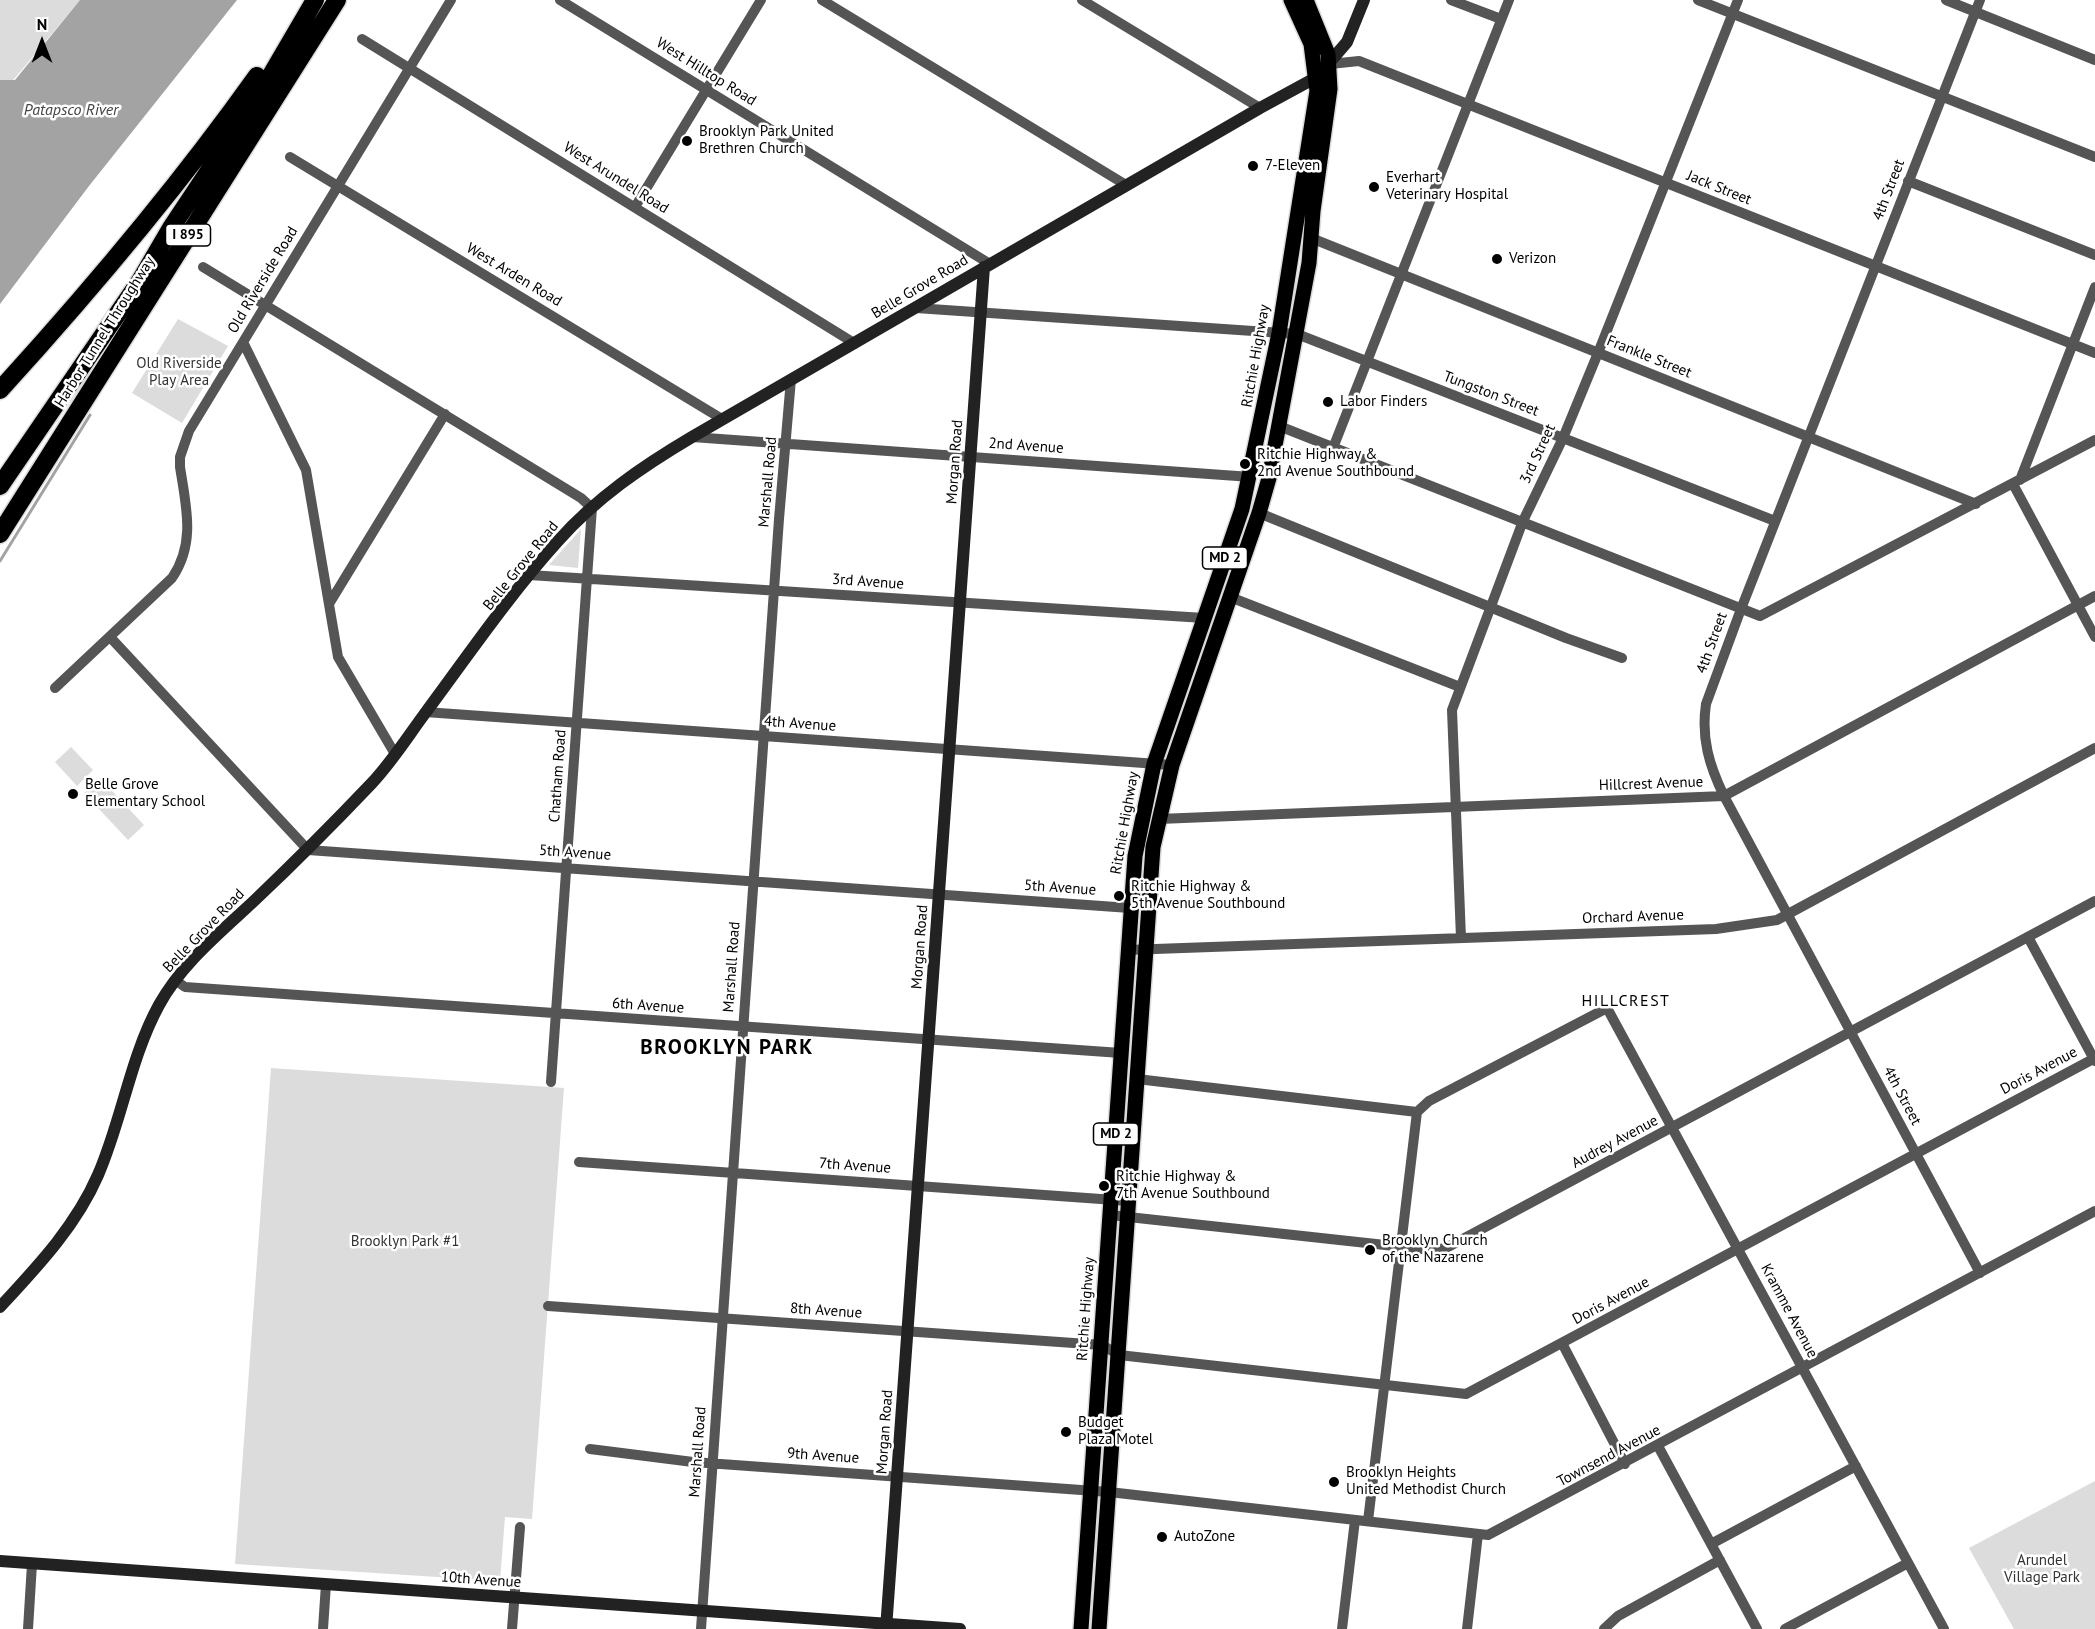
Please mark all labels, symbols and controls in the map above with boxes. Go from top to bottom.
north arrow [12,12,72,72]
text: N [37,14,47,34]
street label: West Hilltop Road [653,34,759,110]
water label: Patapsco River [24,100,118,120]
place label: Brooklyn Park United Brethren Church [699,123,834,158]
marker: Brooklyn Park United Brethren Church [680,134,694,148]
street label: West Arundel Road [560,138,672,218]
place label: 7-Eleven [1265,157,1320,175]
street label: 4th Street [1869,157,1909,223]
marker: 7-Eleven [1246,159,1260,173]
street label: Jack Street [1684,167,1754,209]
place label: Everhart Veterinary Hospital [1386,169,1508,204]
marker: Everhart Veterinary Hospital [1367,180,1381,194]
street label: Old Riverside Road [224,223,302,337]
road number: I 895 [166,224,210,246]
street label: West Arden Road [463,239,565,311]
place label: Verizon [1509,250,1556,268]
street label: Belle Grove Road [868,251,972,323]
marker: Verizon [1490,252,1504,266]
street label: Harbor Tunnel Throughway [51,253,159,411]
street label: Ritchie Highway [1238,303,1274,409]
street label: Frankle Street [1604,332,1694,382]
park label: Old Riverside Play Area [136,355,222,390]
street label: Tungston Street [1441,368,1541,420]
place label: Labor Finders [1340,393,1427,411]
marker: Labor Finders [1321,395,1335,409]
street label: Morgan Road [943,419,967,505]
street label: 3rd Street [1516,421,1560,487]
street label: 2nd Avenue [988,434,1064,458]
street label: Marshall Road [755,436,781,528]
place label: Ritchie Highway & 2nd Avenue Southbound [1257,446,1414,481]
marker: Ritchie Highway & 2nd Avenue Southbound [1238,457,1252,471]
street label: Belle Grove Road [480,518,562,614]
road number: MD 2 [1202,547,1248,569]
street label: 3rd Avenue [831,571,905,593]
street label: 4th Street [1693,610,1731,676]
street label: 4th Avenue [763,712,837,736]
street label: Chatham Road [546,729,570,823]
street label: Ritchie Highway [1107,770,1143,876]
street label: Hillcrest Avenue [1598,773,1704,795]
place label: Belle Grove Elementary School [85,776,205,811]
marker: Belle Grove Elementary School [66,787,80,801]
street label: 5th Avenue [538,841,612,865]
street label: 5th Avenue [1023,876,1097,900]
place label: Ritchie Highway & 5th Avenue Southbound [1131,878,1285,913]
street label: Belle Grove Road [160,885,248,977]
marker: Ritchie Highway & 5th Avenue Southbound [1112,889,1126,903]
street label: Morgan Road [908,904,932,990]
street label: Orchard Avenue [1582,906,1684,928]
street label: Marshall Road [720,921,744,1013]
district label: HILLCREST [1581,991,1671,1011]
street label: 6th Avenue [611,994,685,1018]
district label: BROOKLYN PARK [640,1035,814,1061]
street label: Doris Avenue [1998,1043,2080,1099]
street label: 4th Street [1879,1064,1925,1128]
street label: Audrey Avenue [1569,1112,1661,1172]
road number: MD 2 [1094,1123,1138,1145]
street label: 7th Avenue [818,1155,892,1177]
place label: Ritchie Highway & 7th Avenue Southbound [1116,1168,1270,1203]
marker: Ritchie Highway & 7th Avenue Southbound [1097,1179,1111,1193]
place label: Brooklyn Church of the Nazarene [1382,1232,1488,1267]
park label: Brooklyn Park #1 [351,1233,459,1251]
marker: Brooklyn Church of the Nazarene [1363,1243,1377,1257]
street label: Ritchie Highway [1073,1256,1099,1362]
street label: Kramme Avenue [1757,1261,1821,1361]
street label: Doris Avenue [1570,1273,1652,1329]
street label: 8th Avenue [789,1299,863,1323]
street label: Morgan Road [873,1389,897,1475]
street label: Marshall Road [686,1406,710,1498]
place label: Budget Plaza Motel [1078,1414,1153,1449]
street label: Townsend Avenue [1554,1421,1664,1491]
marker: Budget Plaza Motel [1059,1425,1073,1439]
street label: 9th Avenue [786,1444,860,1468]
place label: Brooklyn Heights United Methodist Church [1346,1464,1506,1499]
marker: Brooklyn Heights United Methodist Church [1327,1475,1341,1489]
place label: AutoZone [1174,1528,1235,1546]
marker: AutoZone [1155,1530,1169,1544]
park label: Arundel Village Park [2004,1552,2080,1587]
street label: 10th Avenue [440,1568,522,1592]

